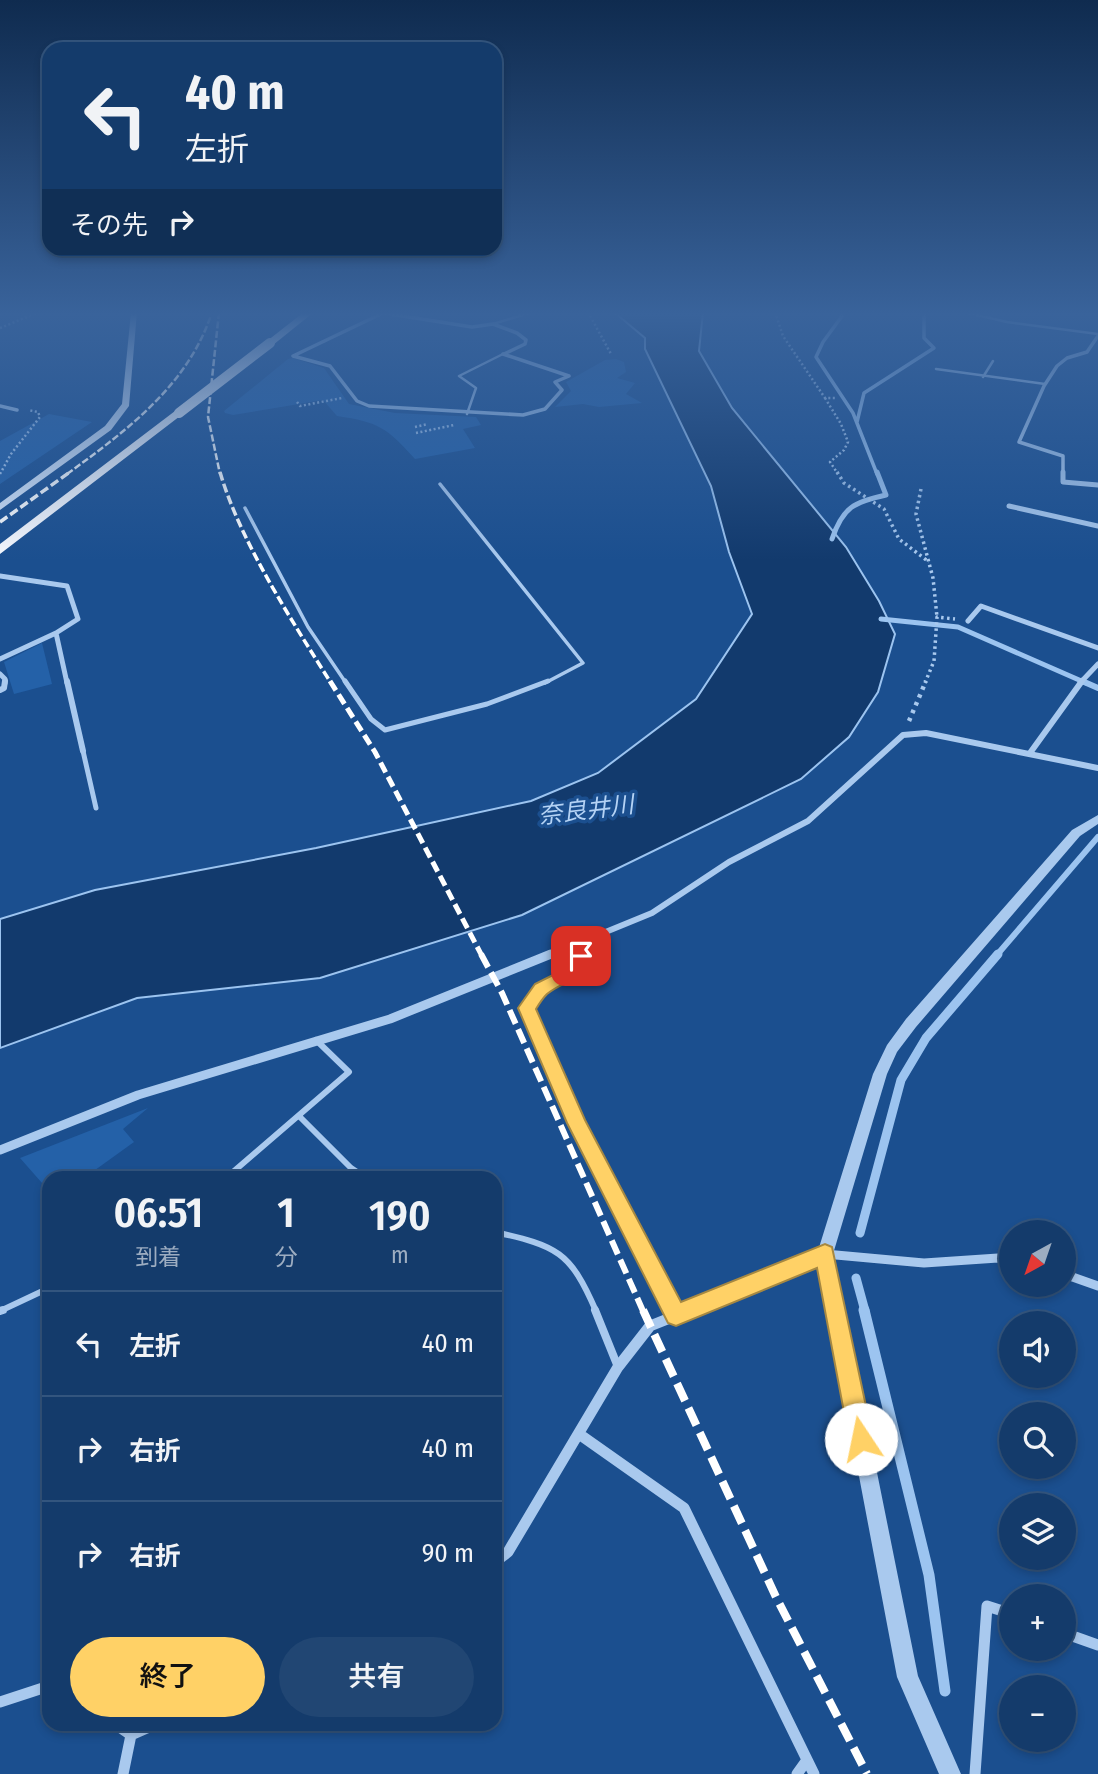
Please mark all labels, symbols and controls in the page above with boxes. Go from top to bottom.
text: 40 m [185,63,285,122]
icon: left [70,70,161,161]
text: 左折 [185,130,249,168]
icon: right [162,203,200,241]
text: その先 [70,210,148,241]
water label: 奈良井川 [537,790,638,830]
pin [551,926,611,986]
icon: arrive [562,937,600,975]
text: 06:51 [113,1188,203,1238]
text: 1 [277,1188,295,1238]
text: 190 [369,1191,431,1241]
north arrow [999,1220,1076,1297]
map controls [999,1220,1076,1752]
text: m [391,1241,409,1269]
text: 到着 [135,1243,181,1271]
text: 分 [275,1243,298,1271]
button: sound [999,1311,1076,1388]
icon: left [70,1325,108,1363]
text: 40 m [422,1328,474,1359]
text: 左折 [129,1331,181,1362]
position arrow [824,1402,898,1476]
button: search [999,1402,1076,1479]
icon: right [70,1430,108,1468]
text: 40 m [422,1433,474,1464]
text: 右折 [129,1436,181,1467]
button: layers [999,1493,1076,1570]
icon: right [70,1535,108,1573]
text: 90 m [422,1538,474,1569]
text: 右折 [129,1541,181,1572]
button: + [999,1584,1076,1661]
button: 終了 [70,1637,265,1717]
button: 共有 [279,1637,474,1717]
button: − [999,1675,1076,1752]

